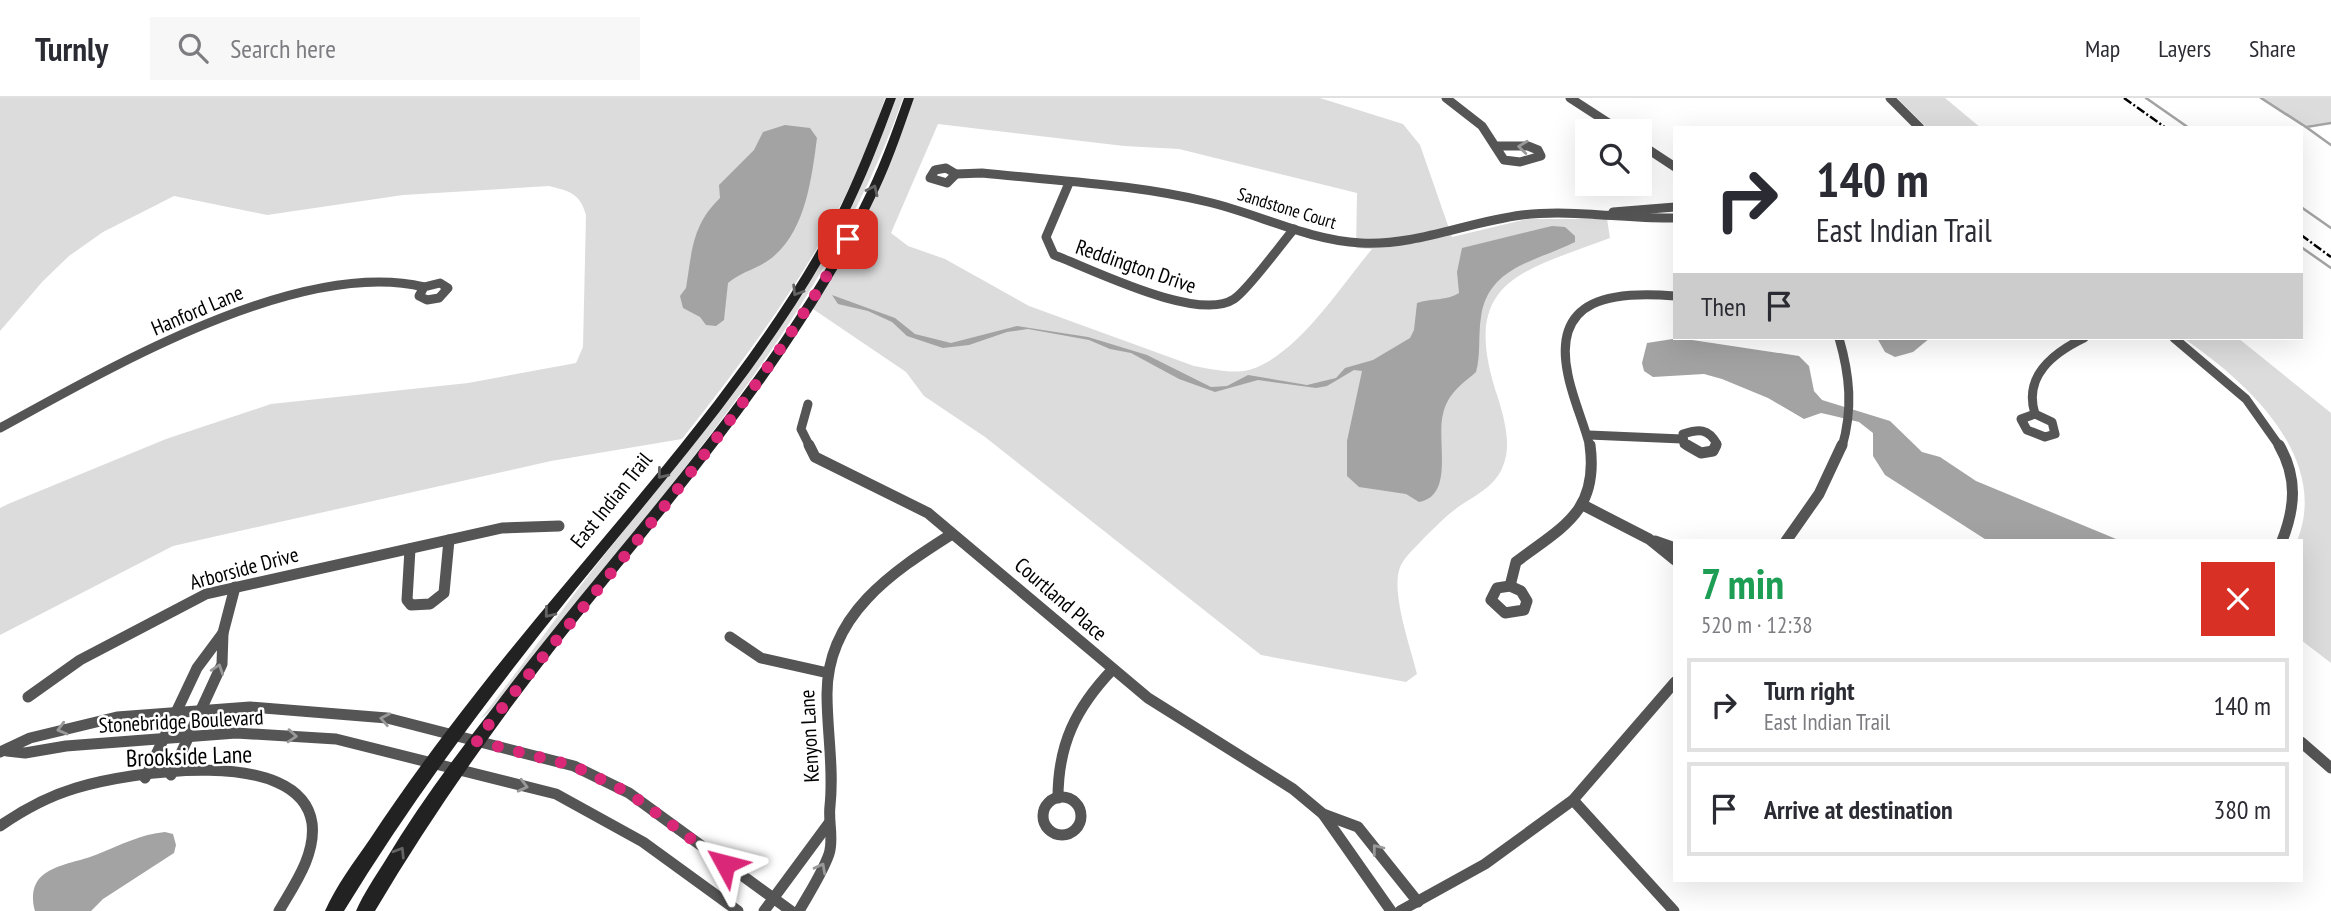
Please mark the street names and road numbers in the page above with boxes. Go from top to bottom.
street label: Sandstone Court [1235,182,1339,234]
street label: Reddington Drive [1072,233,1200,299]
street label: Hanford Lane [147,279,247,341]
street label: East Indian Trail [564,447,658,553]
street label: Arborside Drive [187,541,301,595]
street label: Courtland Place [1009,551,1113,647]
street label: Kenyon Lane [793,689,825,783]
street label: Stonebridge Boulevard [98,703,264,739]
street label: Brookside Lane [125,738,253,774]

